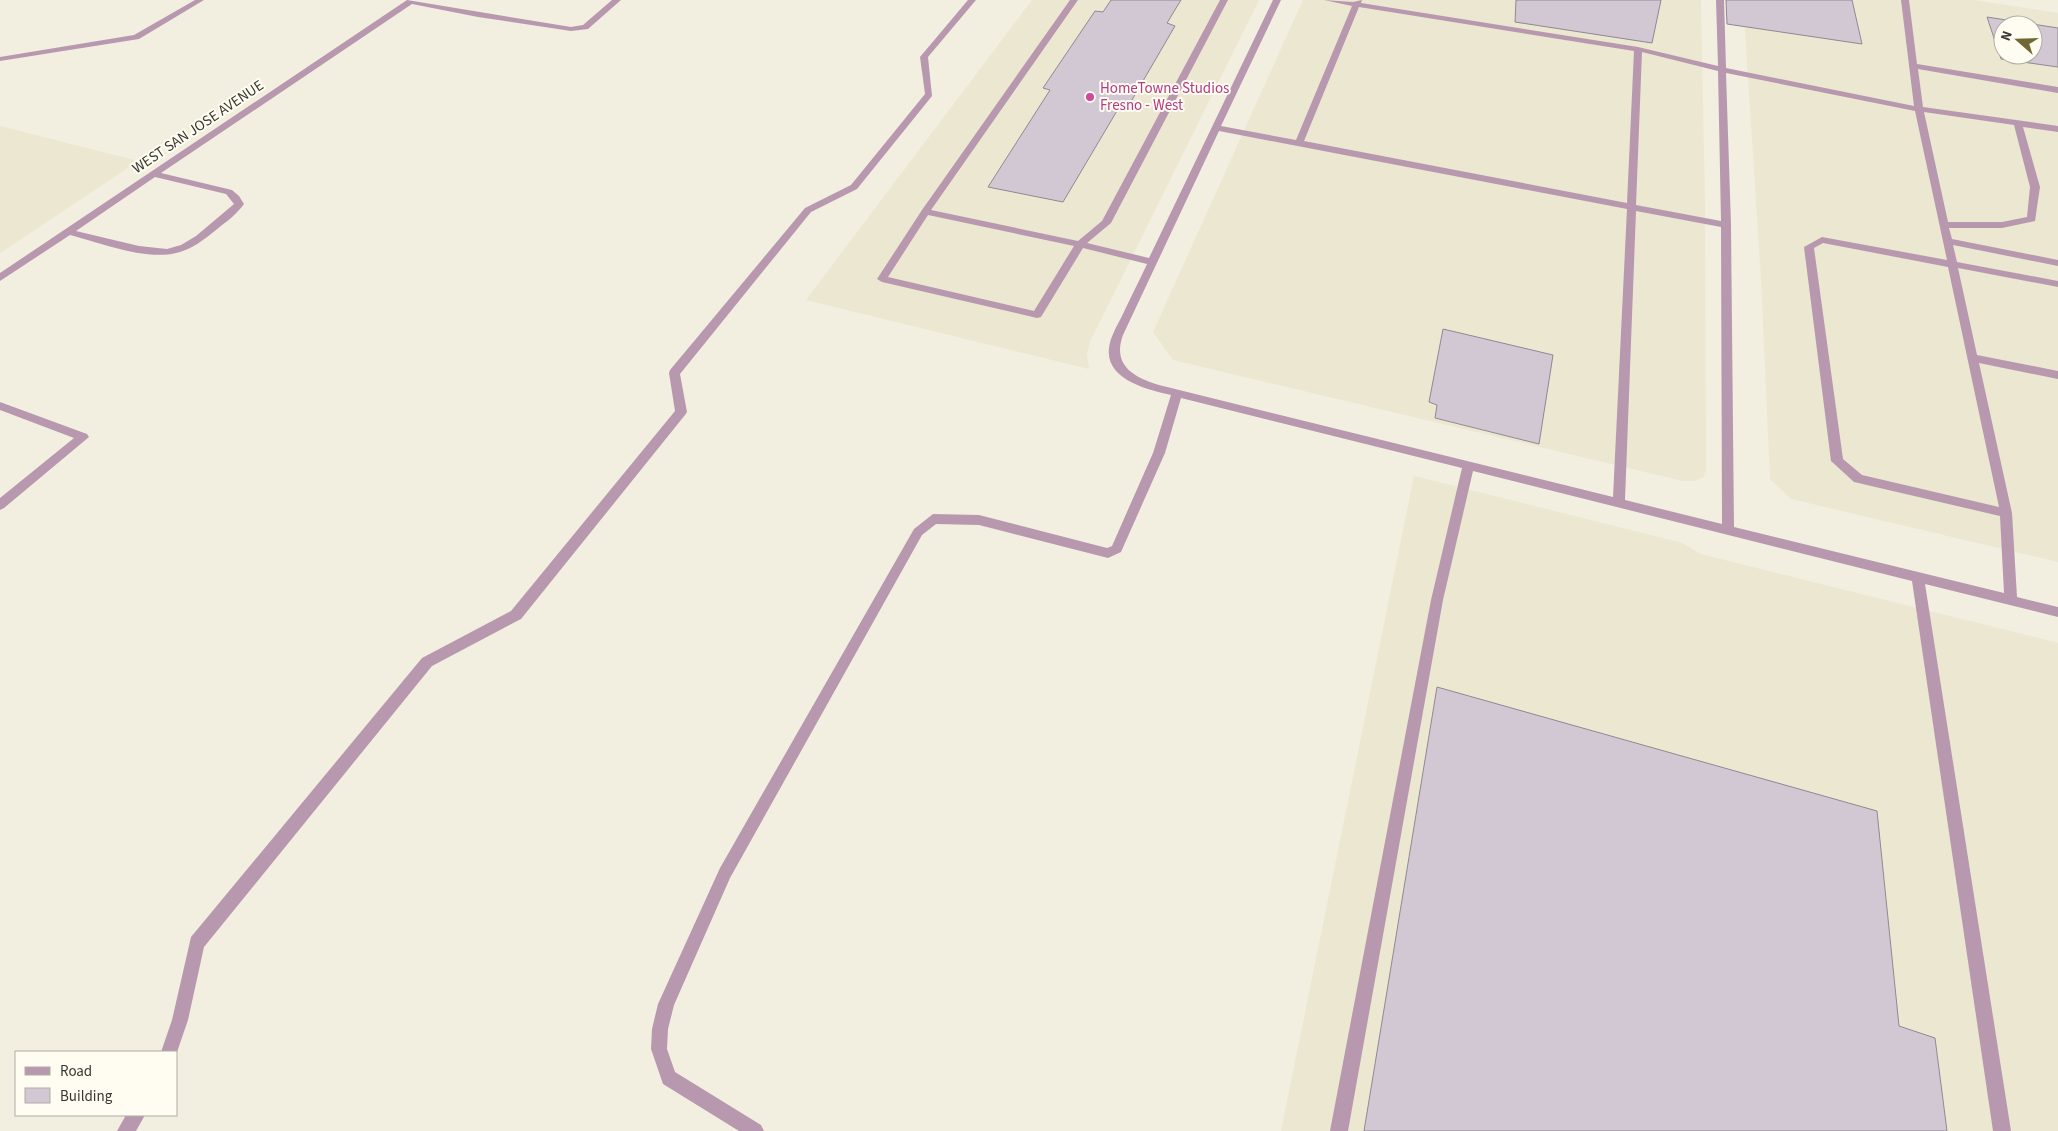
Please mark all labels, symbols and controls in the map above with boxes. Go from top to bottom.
north arrow [1993,15,2043,65]
text: N [1996,28,2018,44]
street label: WEST SAN JOSE AVENUE [128,75,268,179]
place label: HomeTowne Studios Fresno - West [1100,78,1229,116]
marker: HomeTowne Studios Fresno - West [1084,91,1096,103]
legend [15,1051,178,1116]
text: Road [60,1061,92,1082]
text: Building [60,1086,113,1107]

